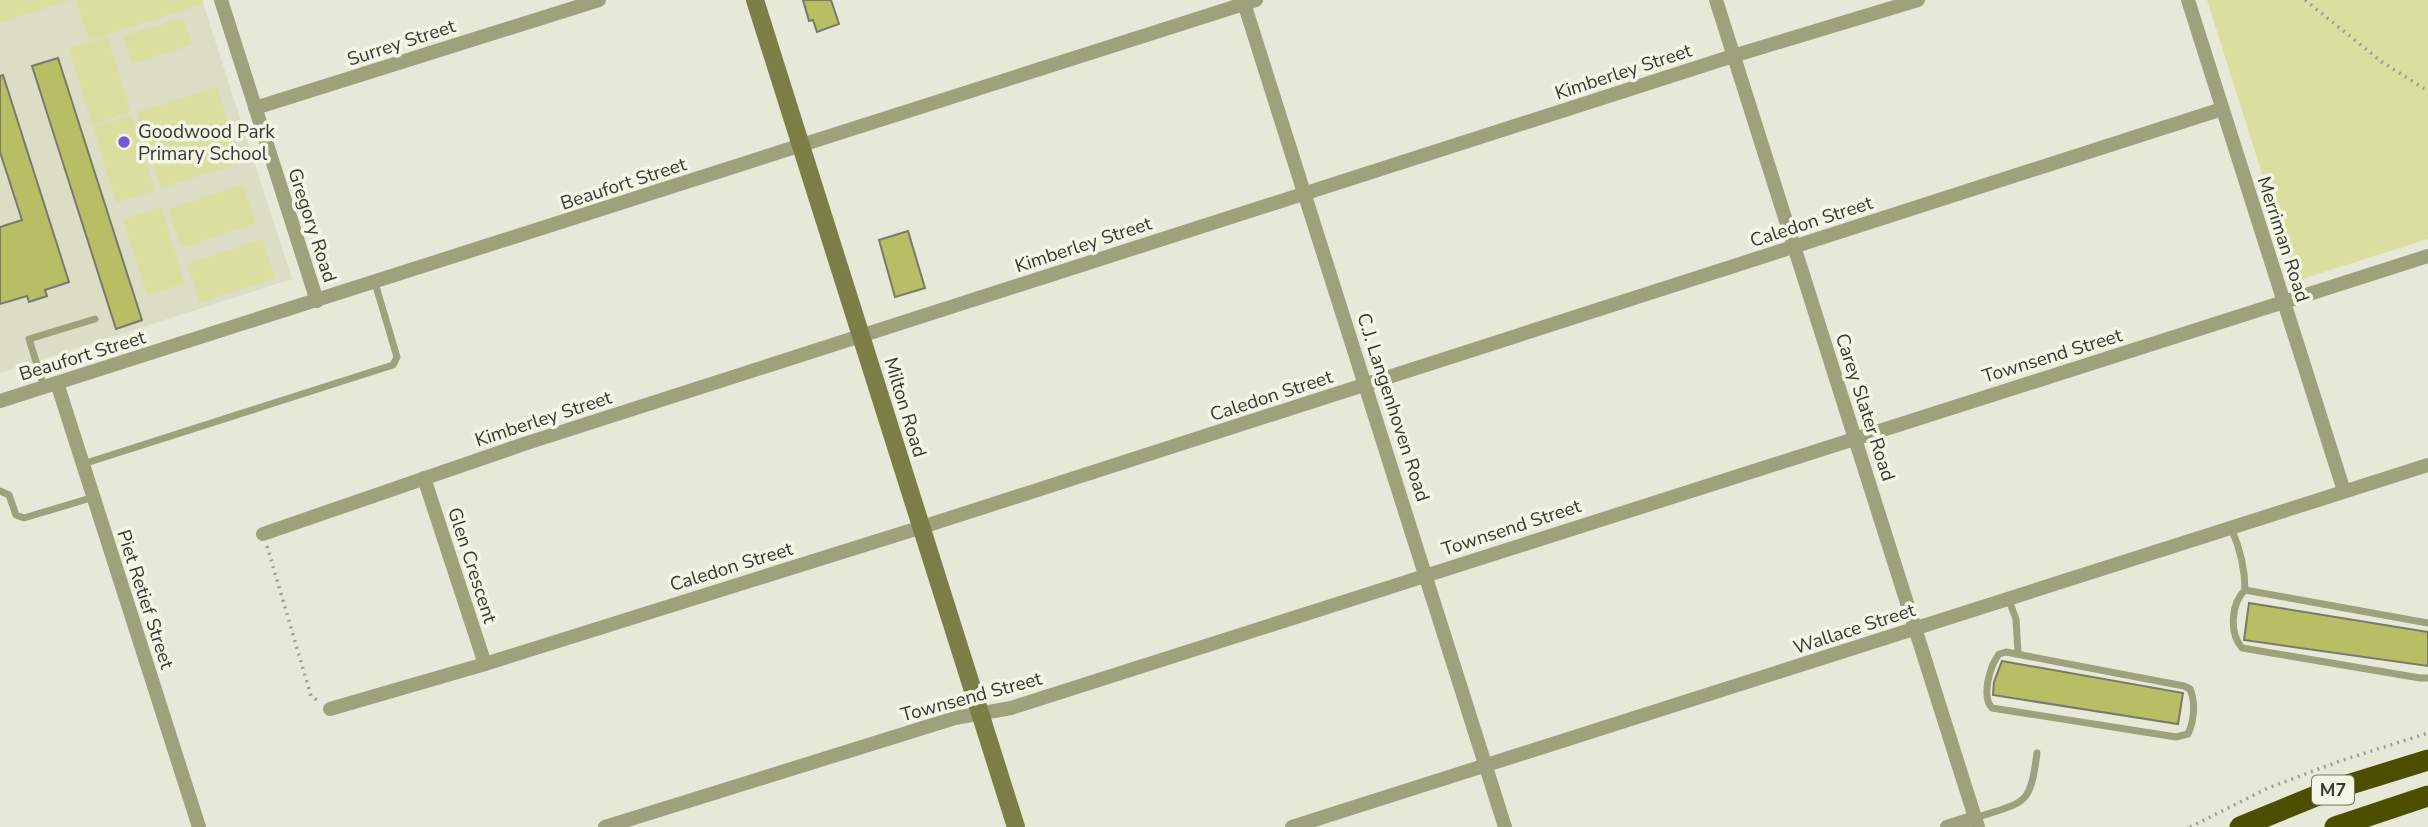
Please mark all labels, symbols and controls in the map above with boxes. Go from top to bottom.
street label: Surrey Street [344,13,459,73]
street label: Kimberley Street [1552,37,1695,106]
place label: Goodwood Park Primary School [138,119,275,167]
marker: Goodwood Park Primary School [116,134,132,150]
street label: Beaufort Street [557,151,690,217]
street label: Gregory Road [281,165,343,286]
street label: Merriman Road [2251,173,2316,305]
street label: Caledon Street [1747,190,1876,254]
street label: Kimberley Street [1012,210,1155,279]
street label: C.J. Langenhoven Road [1350,310,1436,505]
street label: Townsend Street [1979,322,2126,390]
street label: Beaufort Street [16,324,149,388]
street label: Carey Slater Road [1829,330,1901,484]
street label: Milton Road [878,354,933,460]
street label: Caledon Street [1207,364,1336,428]
street label: Kimberley Street [472,384,615,453]
street label: Townsend Street [1438,493,1585,563]
street label: Glen Crescent [441,504,503,627]
street label: Piet Retief Street [110,526,180,673]
street label: Caledon Street [667,536,796,598]
street label: Wallace Street [1790,597,1919,661]
street label: Townsend Street [898,666,1045,728]
road number: M7 [2312,776,2354,804]

